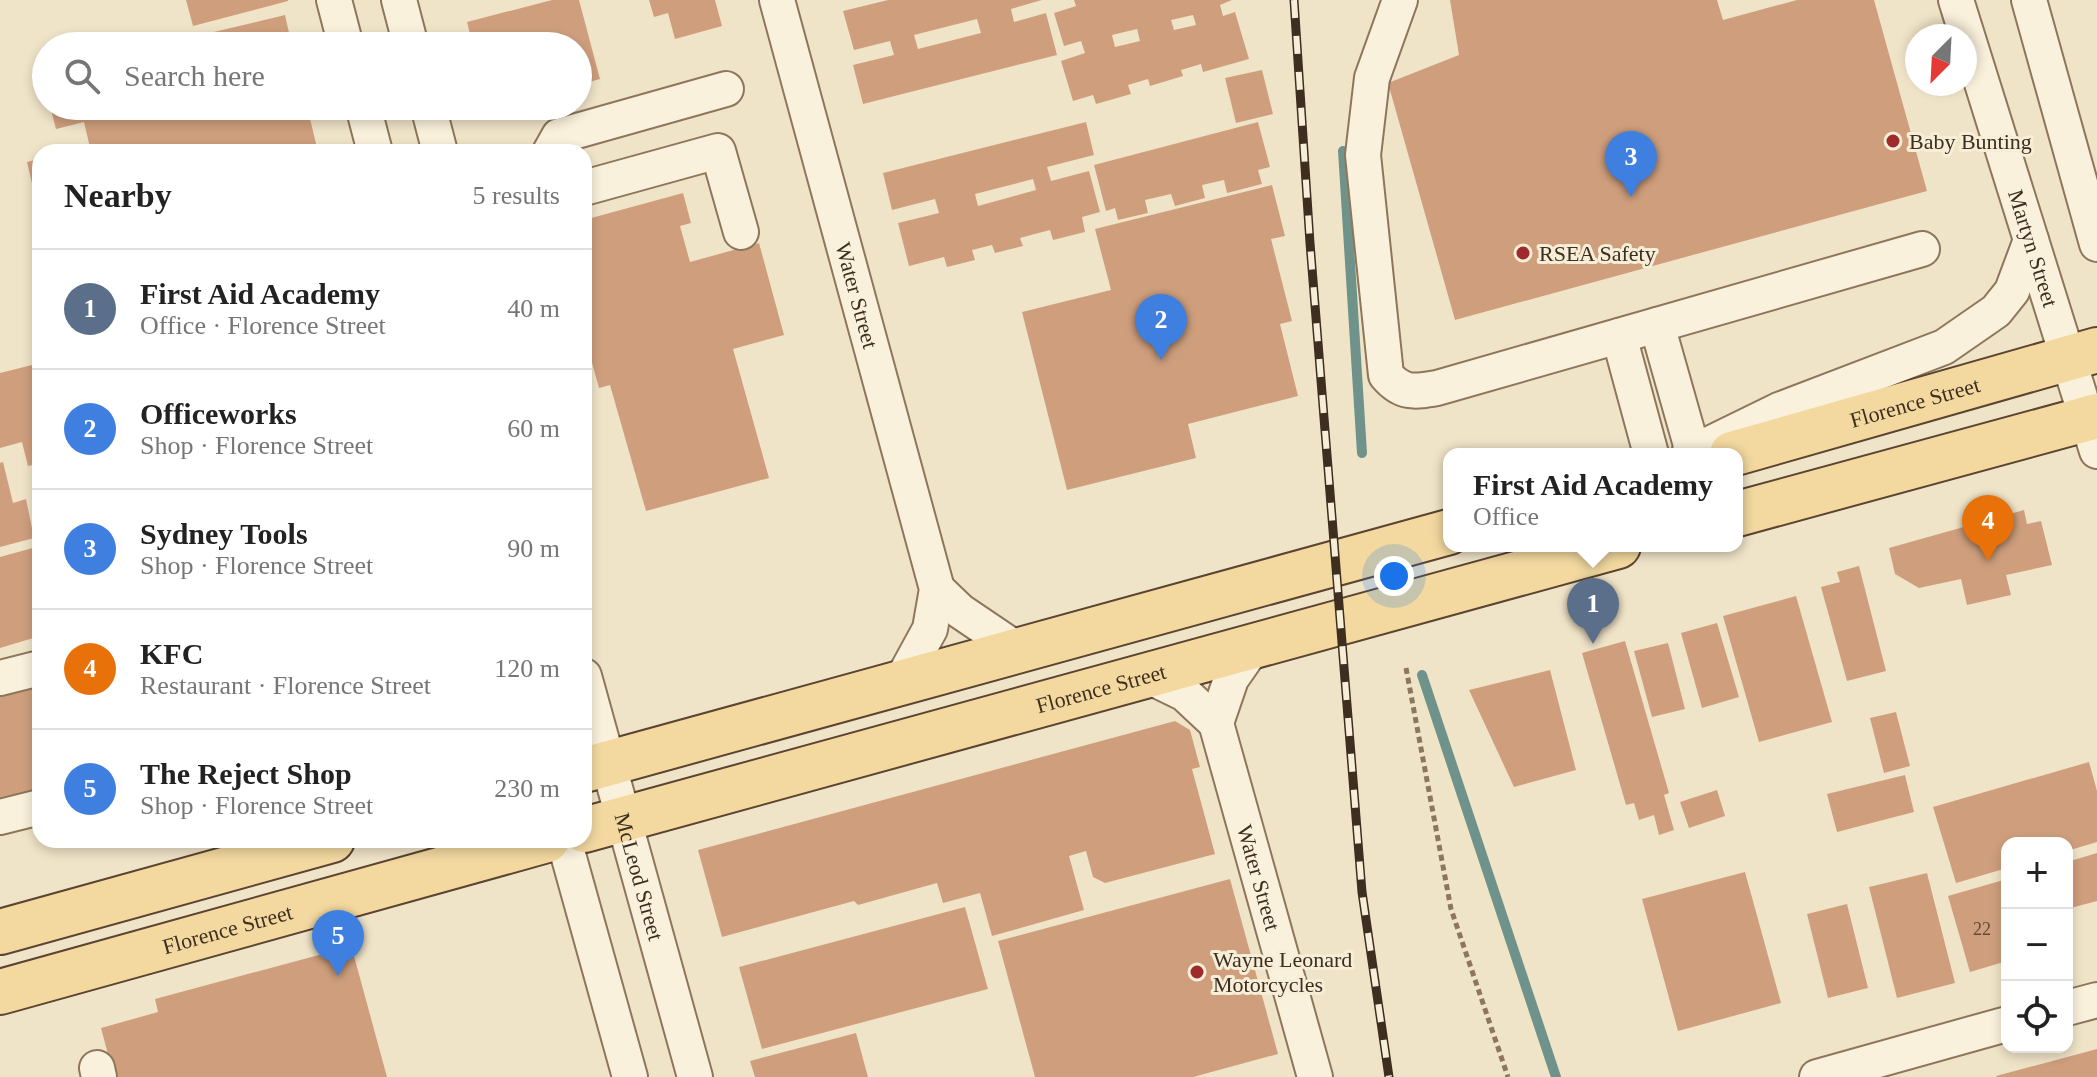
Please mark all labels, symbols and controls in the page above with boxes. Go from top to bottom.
north arrow [1905,24,1977,96]
search box [32,32,592,120]
icon: search [60,54,104,98]
text: Search here [124,59,265,92]
place label: Baby Bunting [1909,129,2032,154]
pin: 3 [1605,131,1657,197]
marker: Baby Bunting [1884,132,1902,150]
text: Nearby [64,177,172,214]
text: 5 results [473,181,560,210]
street label: Martyn Street [2004,186,2064,310]
street label: Water Street [831,239,884,351]
place label: RSEA Safety [1539,241,1656,266]
marker: RSEA Safety [1514,244,1532,262]
text: First Aid Academy [140,277,380,310]
text: 1 [84,294,97,323]
text: 40 m [507,294,560,323]
pin: 2 [1135,294,1187,360]
text: Office · Florence Street [140,311,386,340]
street label: Florence Street [1847,372,1983,432]
text: Officeworks [140,397,297,430]
text: 2 [84,414,97,443]
text: 60 m [507,414,560,443]
text: Shop · Florence Street [140,431,373,460]
popup [1443,448,1743,552]
text: First Aid Academy [1473,468,1713,501]
pin: 4 [1962,495,2014,561]
text: Office [1473,502,1539,531]
text: Sydney Tools [140,517,308,550]
text: 3 [84,534,97,563]
text: 90 m [507,534,560,563]
text: Shop · Florence Street [140,551,373,580]
your location [1374,556,1414,596]
pin: 1 [1567,578,1619,644]
text: KFC [140,637,203,670]
text: 4 [84,654,97,683]
text: 120 m [494,654,560,683]
street label: Florence Street [1033,658,1169,718]
text: Restaurant · Florence Street [140,671,431,700]
text: The Reject Shop [140,757,352,790]
text: 5 [84,774,97,803]
text: 230 m [494,774,560,803]
text: Shop · Florence Street [140,791,373,820]
street label: McLeod Street [610,810,669,943]
street label: Water Street [1233,822,1286,933]
map controls [2001,837,2073,1053]
button: + [2001,837,2073,909]
street label: Florence Street [160,899,295,959]
button: − [2001,909,2073,981]
pin: 5 [312,910,364,976]
house number: 22 [1973,919,1991,939]
place label: Wayne Leonard Motorcycles [1213,947,1352,997]
marker: Wayne Leonard Motorcycles [1188,963,1206,981]
button: locate [2001,981,2073,1053]

